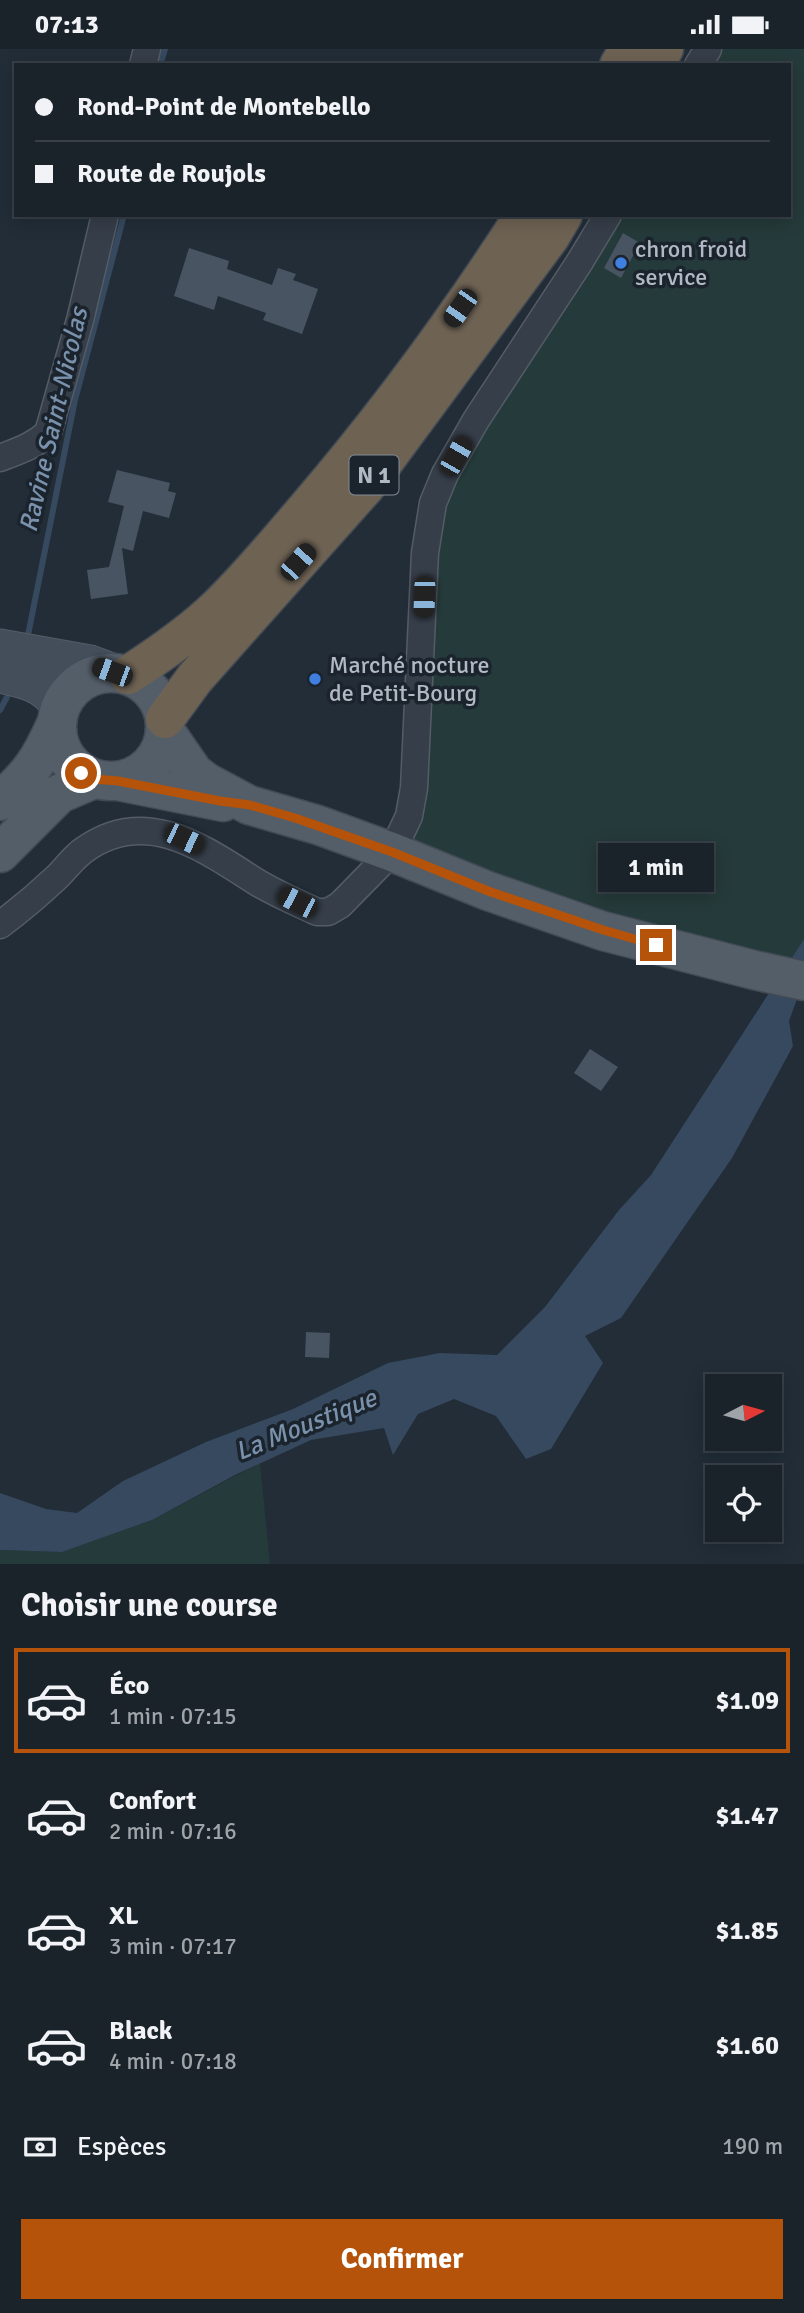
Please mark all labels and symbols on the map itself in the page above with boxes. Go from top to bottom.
place label: chron froid service [635,234,747,292]
marker: chron froid service [613,255,629,271]
car [440,285,481,331]
water label: Ravine Saint-Nicolas [13,302,96,535]
car [437,433,476,479]
road number: N 1 [350,455,398,495]
car [277,539,320,585]
car [413,576,436,618]
place label: Marché nocture de Petit-Bourg [329,650,489,708]
car [89,655,136,689]
marker: Marché nocture de Petit-Bourg [307,671,323,687]
route start [65,757,97,789]
car [161,820,208,858]
callout: 1 min [598,843,714,893]
car [274,883,321,921]
route end [640,929,672,961]
north arrow [705,1374,782,1451]
water label: La Moustique [231,1381,383,1468]

